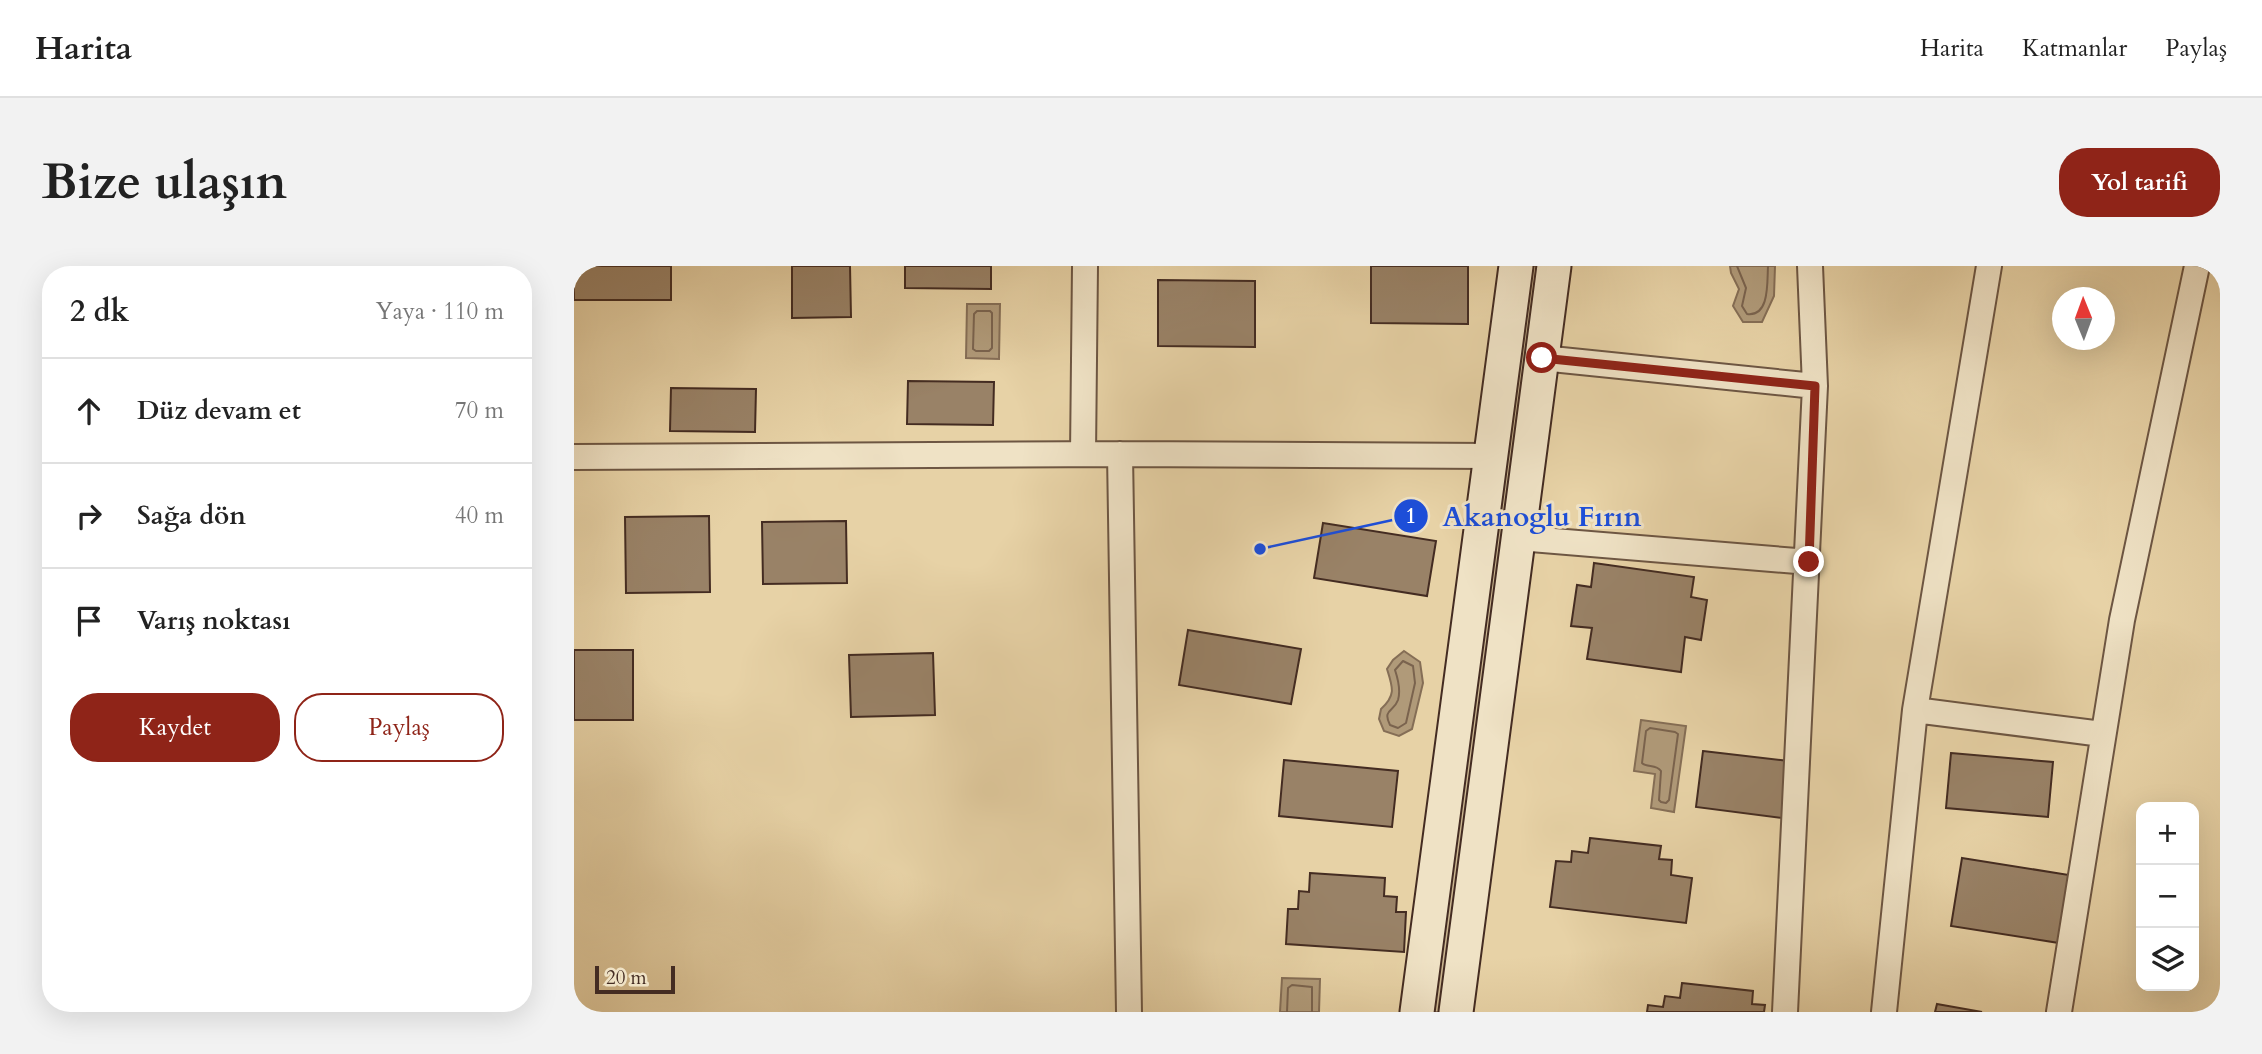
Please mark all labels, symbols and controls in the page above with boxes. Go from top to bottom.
text: Harita [35,26,132,71]
text: Harita [1920,32,1984,65]
text: Katmanlar [2022,32,2127,65]
text: Paylaş [2165,32,2227,65]
button: Yol tarifi [2059,148,2220,217]
text: Bize ulaşın [42,149,287,216]
north arrow [2052,287,2115,350]
text: 2 dk [70,291,129,332]
text: Yaya · 110 m [376,296,504,327]
route start [1526,342,1557,373]
icon: ahead [70,392,108,430]
text: Düz devam et [137,393,301,428]
text: 70 m [455,395,504,426]
callout: Akanoglu Fırın [1394,491,1655,540]
icon: right [70,497,108,535]
text: Sağa dön [137,498,246,533]
text: Akanoglu Fırın [1443,498,1641,536]
text: 40 m [455,500,504,531]
text: 1 [1406,502,1416,531]
route end [1793,546,1824,577]
icon: arrive [70,602,108,640]
text: Varış noktası [137,603,290,638]
button: Kaydet [70,693,280,762]
button: Paylaş [294,693,504,762]
map controls [2136,802,2199,991]
button: + [2136,802,2199,865]
button: − [2136,865,2199,928]
button: layers [2136,928,2199,991]
scale bar [595,963,676,995]
text: 20 m [606,965,647,991]

